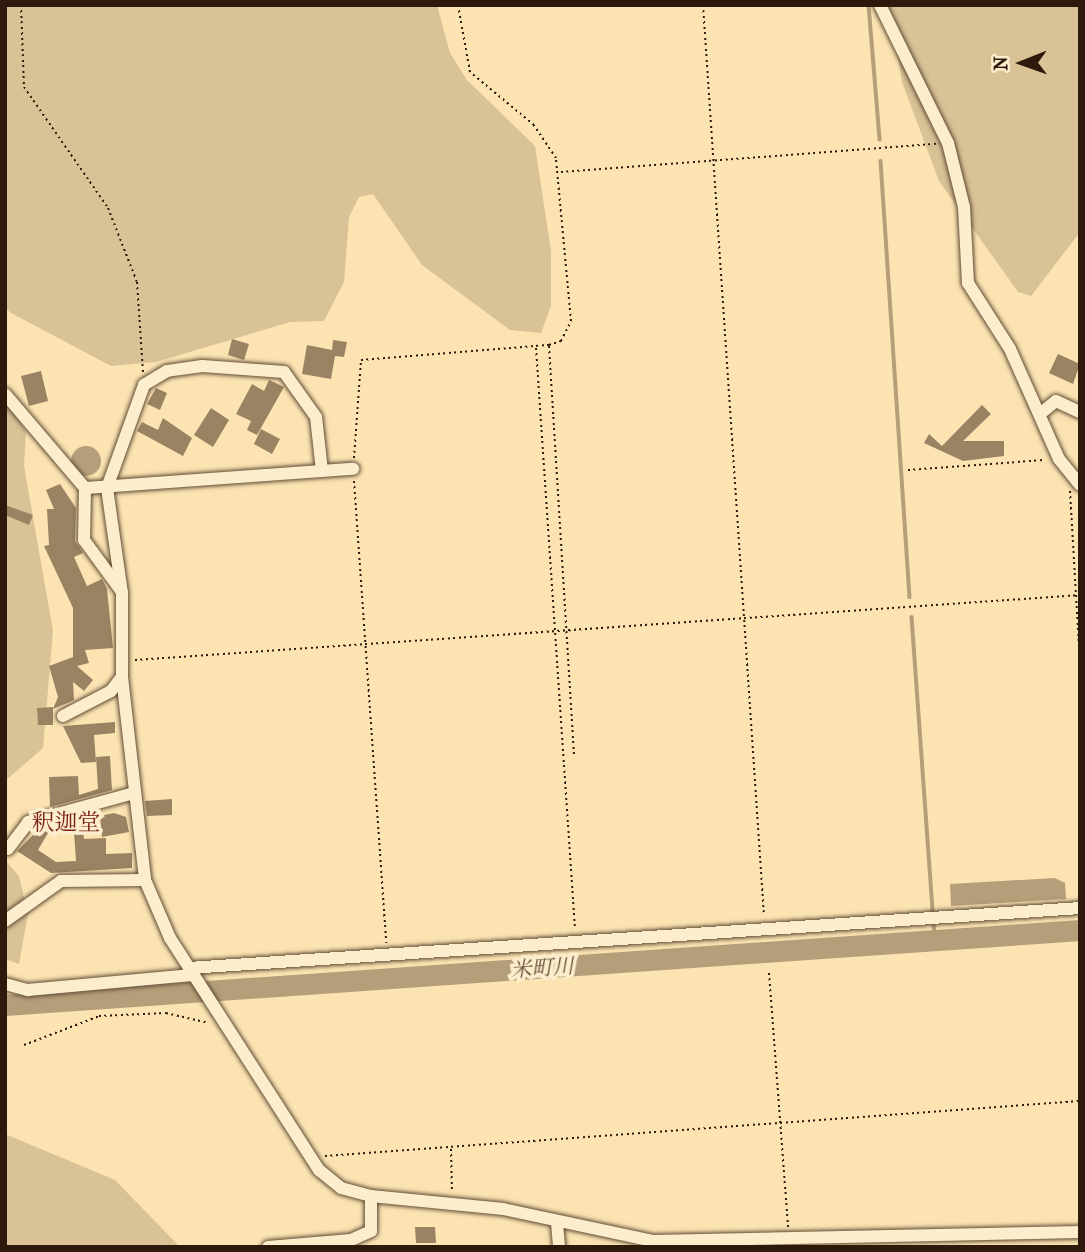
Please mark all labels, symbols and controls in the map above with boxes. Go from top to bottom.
north arrow [987,28,1057,98]
text: N [990,56,1012,71]
district label: 釈迦堂 [32,809,100,837]
water label: 米町川 [510,953,574,983]

